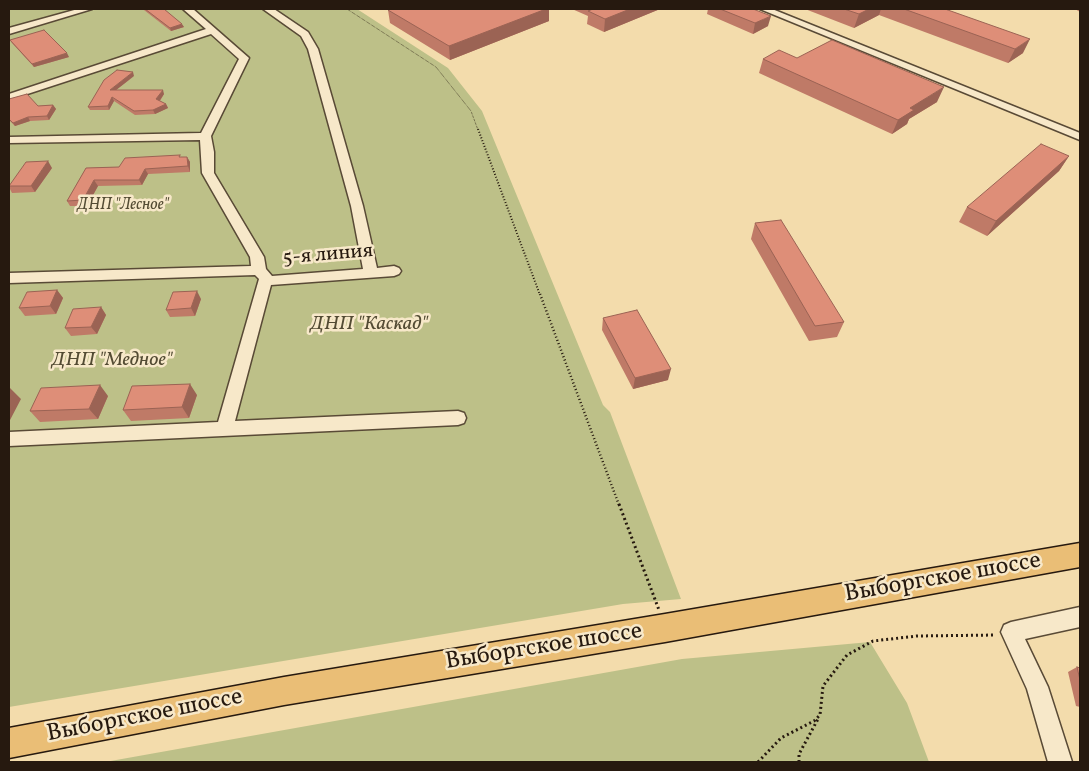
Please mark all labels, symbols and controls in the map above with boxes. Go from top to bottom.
park label: ДНП "Лесное" [77,196,169,216]
street label: 5-я линия [282,240,374,272]
park label: ДНП "Каскад" [310,313,428,337]
park label: ДНП "Медное" [52,349,172,373]
street label: Выборгское шоссе [843,548,1043,610]
street label: Выборгское шоссе [443,618,645,678]
street label: Выборгское шоссе [45,684,245,750]

